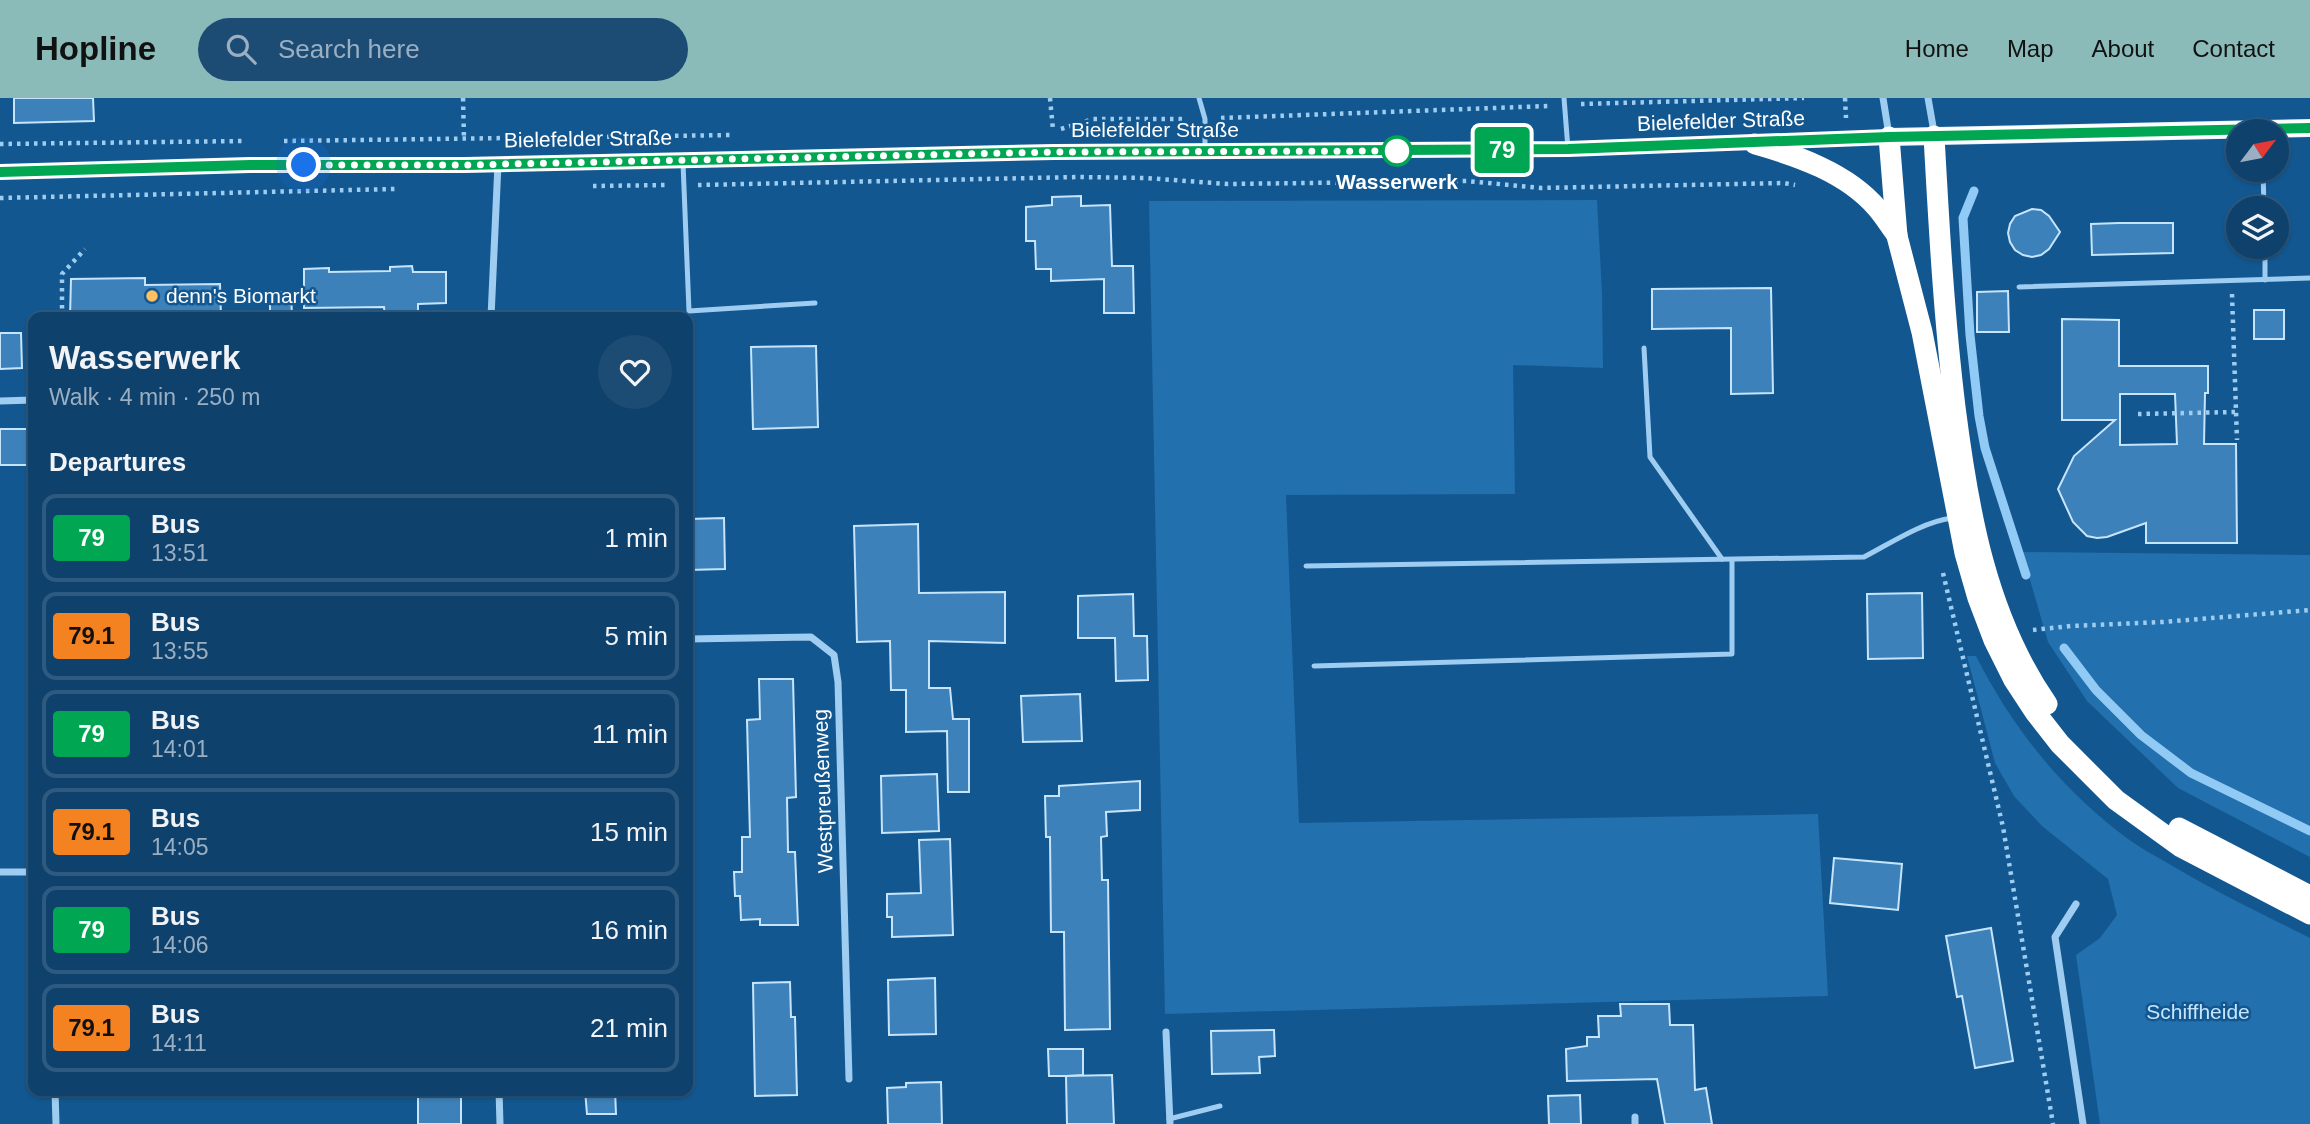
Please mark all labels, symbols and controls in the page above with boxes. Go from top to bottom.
search box [198,18,688,81]
text: Hopline [35,30,156,67]
icon: search [222,30,260,68]
text: Search here [278,34,420,64]
text: Home [1905,35,1969,62]
text: Map [2007,35,2054,62]
text: About [2092,35,2154,62]
text: Contact [2192,35,2275,62]
street label: Bielefelder Straße [1637,106,1805,135]
street label: Bielefelder Straße [1071,118,1239,141]
north arrow [2226,119,2289,182]
map controls [2226,119,2289,259]
street label: Bielefelder Straße [504,126,672,151]
line badge: 79 [1470,127,1534,173]
marker: Wasserwerk [1382,136,1412,166]
text: 79 [1489,136,1515,163]
your location [286,147,321,182]
place label: Wasserwerk [1336,170,1458,193]
button: layers [2226,196,2289,259]
place label: denn's Biomarkt [166,284,316,307]
marker: denn's Biomarkt [144,288,160,304]
button: heart [598,335,672,409]
text: Wasserwerk [49,339,240,376]
text: Walk · 4 min · 250 m [49,384,260,410]
text: Departures [49,447,186,477]
text: Bus [151,509,200,539]
text: 1 min [604,523,668,553]
text: 79 [78,524,105,551]
text: 13:51 [151,540,209,566]
text: Bus [151,607,200,637]
text: 5 min [604,621,668,651]
text: 79.1 [68,622,115,649]
text: 13:55 [151,638,209,664]
text: Bus [151,705,200,735]
street label: Westpreußenweg [808,709,837,873]
text: 11 min [592,719,668,749]
text: 79 [78,720,105,747]
text: 14:01 [151,736,209,762]
text: Bus [151,803,200,833]
text: 15 min [590,817,668,847]
text: 79.1 [68,818,115,845]
text: 14:05 [151,834,209,860]
text: Bus [151,901,200,931]
text: 16 min [590,915,668,945]
text: 79 [78,916,105,943]
text: 14:06 [151,932,209,958]
text: Bus [151,999,200,1029]
park label: Schiffheide [2146,1000,2250,1023]
text: 21 min [590,1013,668,1043]
text: 79.1 [68,1014,115,1041]
text: 14:11 [151,1030,207,1056]

